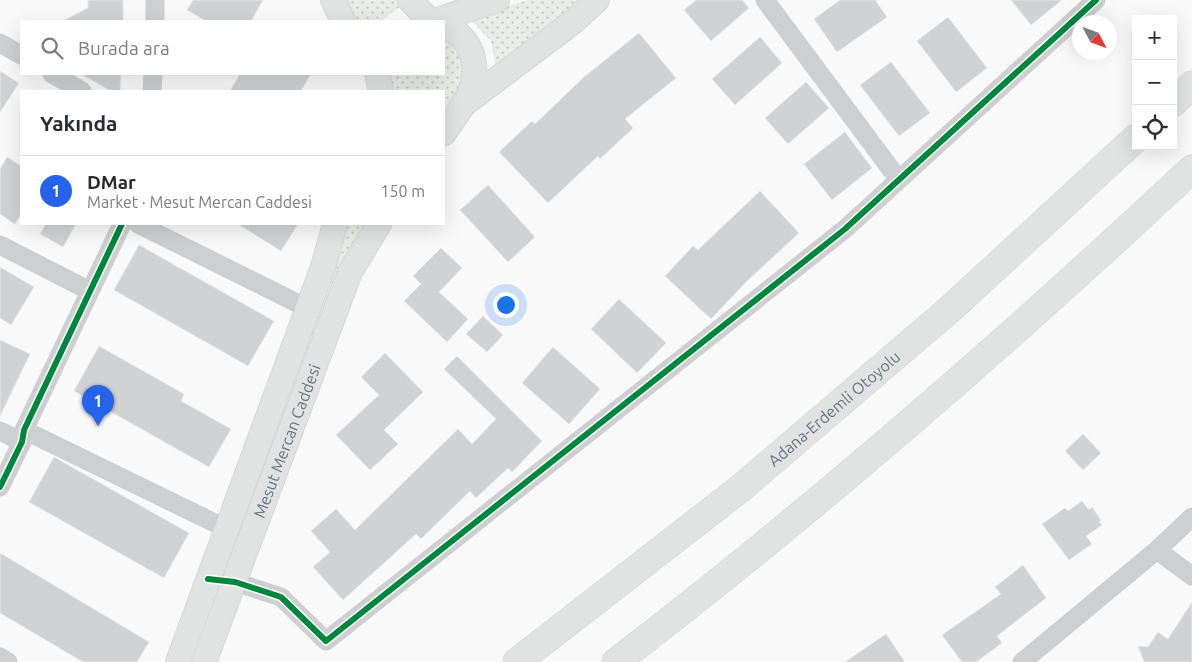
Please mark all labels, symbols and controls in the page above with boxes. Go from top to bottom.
north arrow [1072,15,1117,60]
map controls [1132,15,1177,150]
button: + [1132,15,1177,60]
search box [20,20,445,75]
icon: search [38,34,66,62]
text: Burada ara [78,37,170,59]
button: − [1132,60,1177,105]
button: locate [1132,105,1177,150]
text: Yakında [40,111,117,135]
text: DMar [87,171,136,193]
text: 1 [51,182,61,200]
text: 150 m [380,182,425,200]
text: Market · Mesut Mercan Caddesi [87,193,312,211]
your location [493,292,519,318]
street label: Adana-Erdemli Otoyolu [765,347,903,470]
street label: Mesut Mercan Caddesi [250,362,324,520]
pin: 1 [82,385,114,426]

